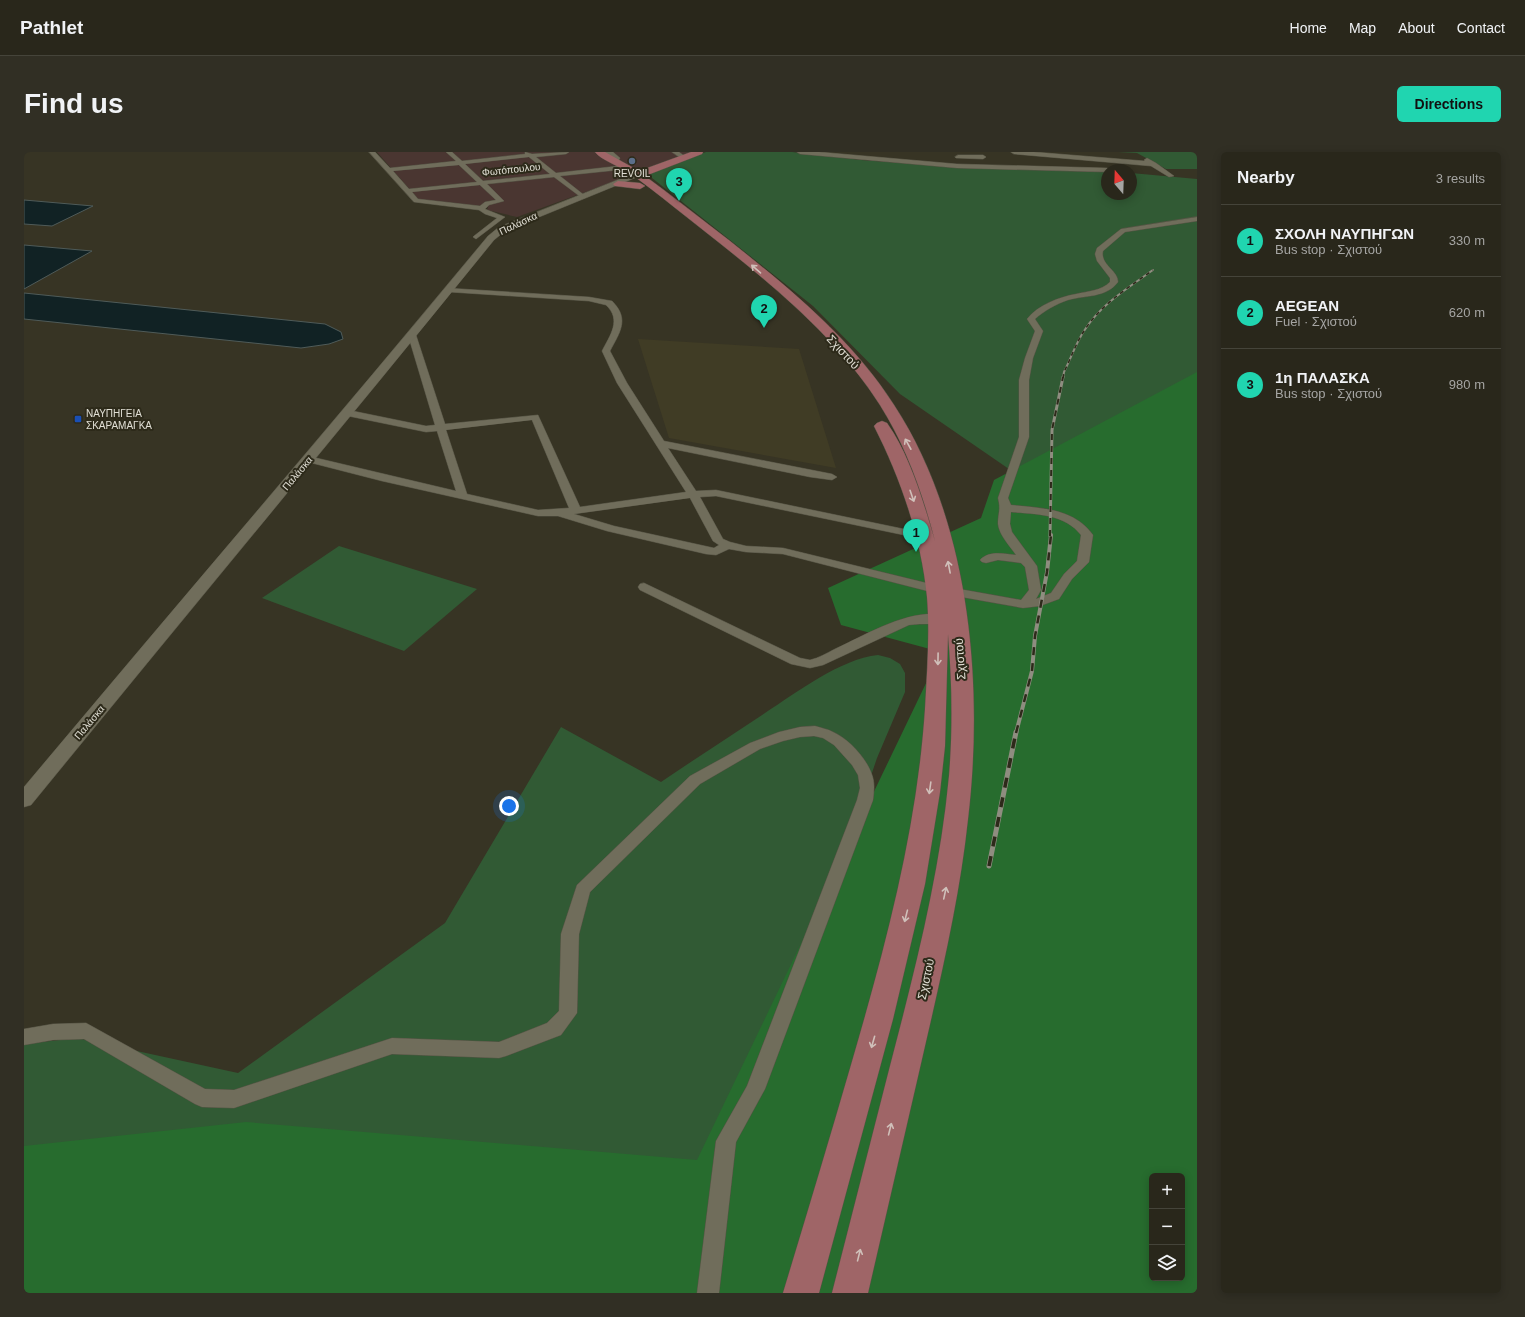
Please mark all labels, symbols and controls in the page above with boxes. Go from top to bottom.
text: Pathlet [20,17,83,38]
text: Home [1290,20,1327,36]
text: Map [1349,20,1376,36]
text: About [1398,20,1435,36]
text: Contact [1457,20,1505,36]
button: Directions [1397,86,1501,122]
text: Find us [24,88,124,119]
marker: REVOIL [627,156,637,166]
street label: Φωτόπουλου [481,161,541,178]
north arrow [1101,164,1137,200]
place label: REVOIL [614,168,651,179]
pin: 3 [666,168,692,201]
text: Nearby [1237,168,1295,187]
text: 3 results [1436,171,1485,186]
street label: Παλάσκα [498,210,539,237]
text: ΣΧΟΛΗ ΝΑΥΠΗΓΩΝ [1275,225,1414,242]
text: 1 [1246,233,1254,248]
text: 330 m [1449,233,1485,248]
text: Bus stop · Σχιστού [1275,242,1382,257]
one-way arrow [751,265,762,274]
pin: 2 [751,295,777,328]
text: AEGEAN [1275,297,1339,314]
text: 2 [1246,305,1254,320]
text: 620 m [1449,305,1485,320]
text: Fuel · Σχιστού [1275,314,1357,329]
street label: Σχιστού [824,332,862,372]
text: 1η ΠΑΛΑΣΚΑ [1275,369,1370,386]
text: 3 [1246,377,1254,392]
text: 980 m [1449,377,1485,392]
text: Bus stop · Σχιστού [1275,386,1382,401]
place label: ΝΑΥΠΗΓΕΙΑ ΣΚΑΡΑΜΑΓΚΑ [86,408,152,431]
marker: ΝΑΥΠΗΓΕΙΑ ΣΚΑΡΑΜΑΓΚΑ [73,414,83,424]
one-way arrow [904,438,912,450]
street label: Παλάσκα [280,454,315,492]
one-way arrow [909,489,916,502]
pin: 1 [903,519,929,552]
one-way arrow [945,561,953,574]
street label: Σχιστού [952,638,968,680]
one-way arrow [934,652,941,665]
street label: Παλάσκα [72,703,107,741]
one-way arrow [926,781,934,794]
your location [499,796,519,816]
one-way arrow [942,887,950,900]
one-way arrow [902,909,910,922]
street label: Σχιστού [915,957,937,1001]
one-way arrow [869,1035,876,1048]
one-way arrow [887,1123,894,1136]
map controls [1149,1173,1185,1281]
button: + [1149,1173,1185,1209]
button: − [1149,1209,1185,1245]
button: layers [1149,1245,1185,1281]
one-way arrow [856,1249,863,1262]

